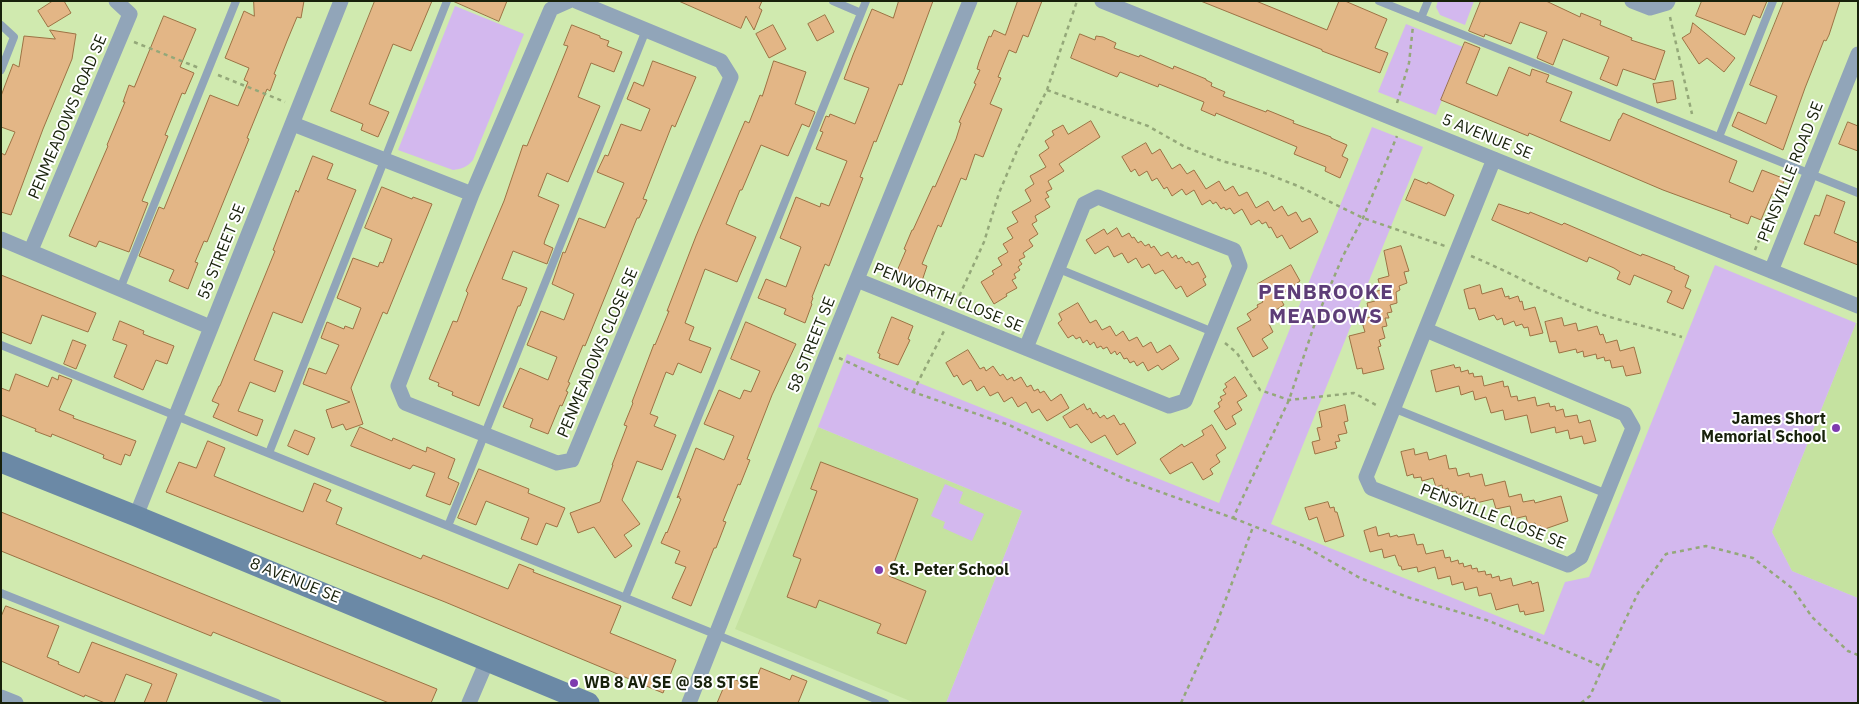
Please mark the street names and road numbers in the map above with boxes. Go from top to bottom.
street label: PENMEADOWS ROAD SE [25,32,111,202]
street label: PENSVILLE ROAD SE [1754,99,1828,245]
street label: 5 AVENUE SE [1439,110,1535,164]
street label: 55 STREET SE [194,201,250,303]
street label: PENWORTH CLOSE SE [870,259,1026,337]
street label: PENMEADOWS CLOSE SE [554,265,642,441]
street label: 58 STREET SE [784,294,840,396]
street label: PENSVILLE CLOSE SE [1417,480,1569,554]
street label: 8 AVENUE SE [247,554,343,608]

